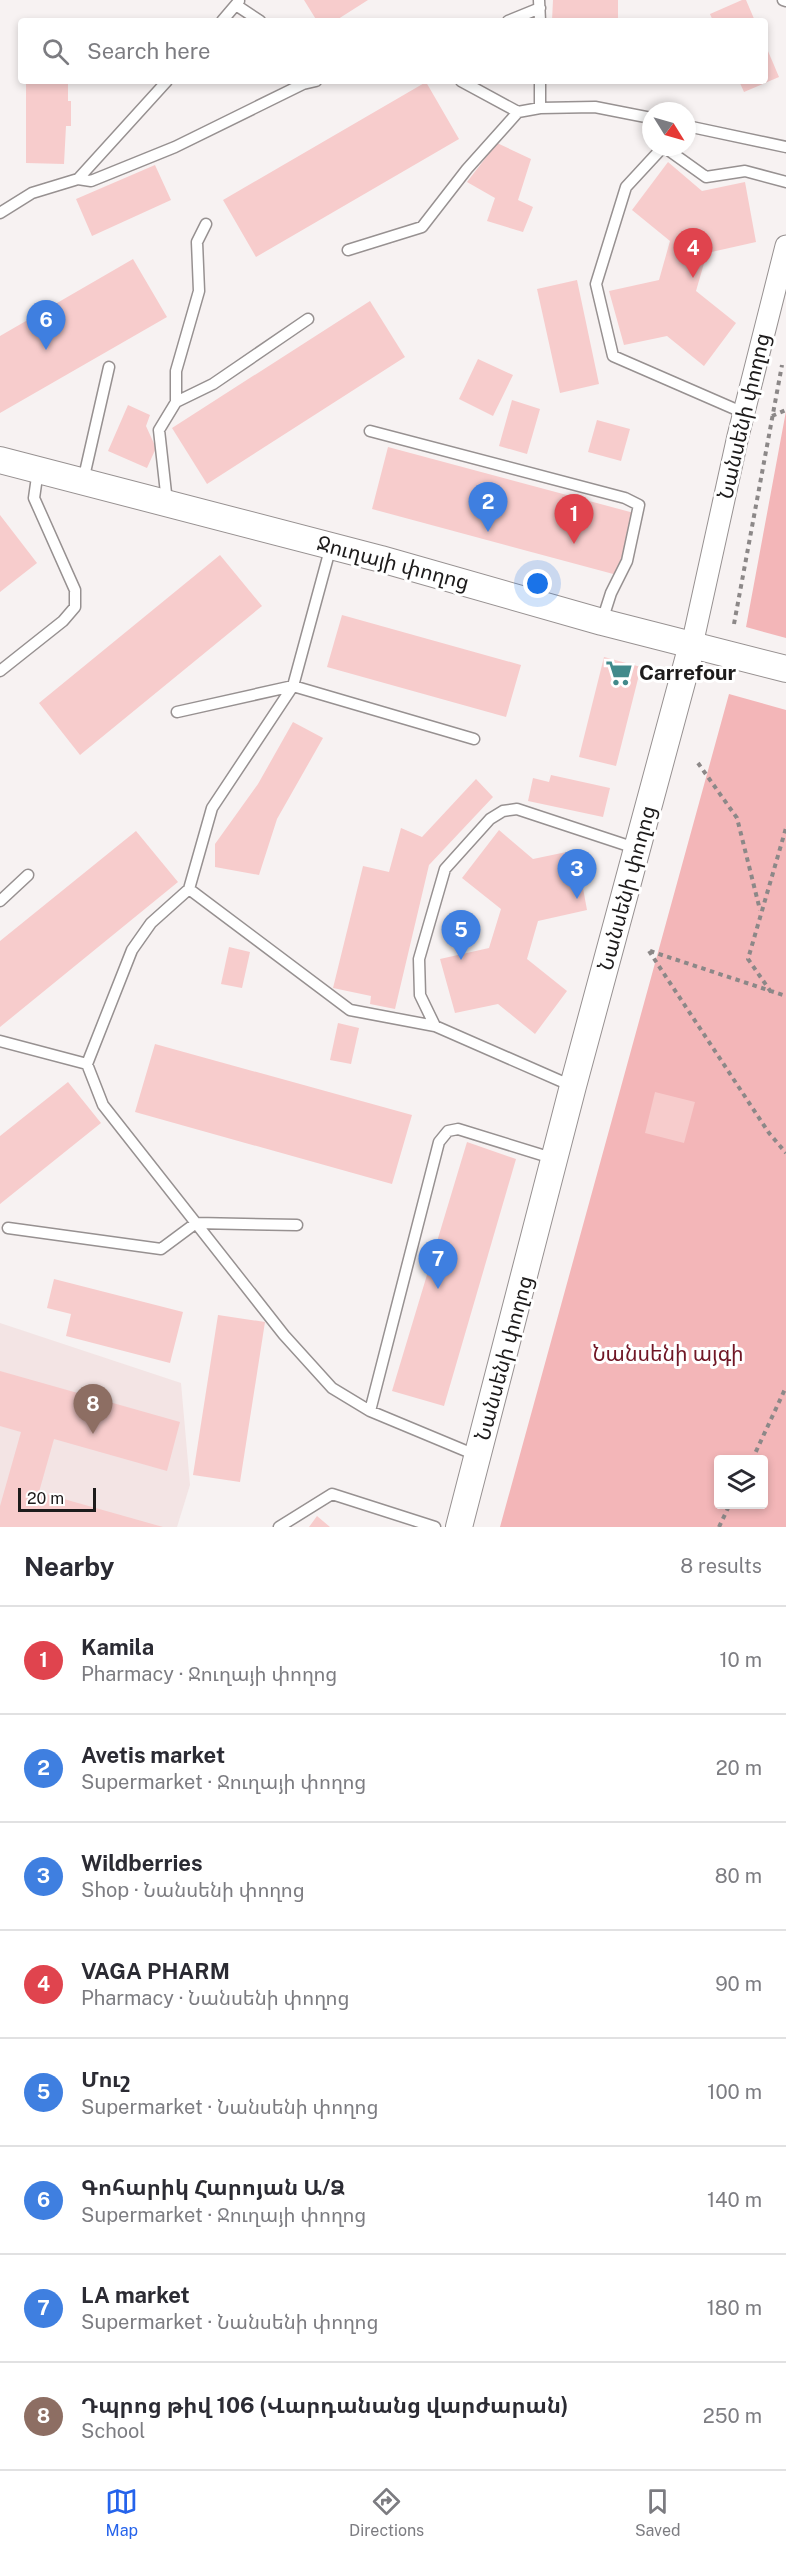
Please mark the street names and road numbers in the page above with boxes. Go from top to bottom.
street label: Նանսենի փողոց [712,330,775,501]
street label: Ջուղայի փողոց [314,530,472,595]
street label: Նանսենի փողոց [592,803,661,973]
street label: Նանսենի փողոց [469,1273,538,1443]

